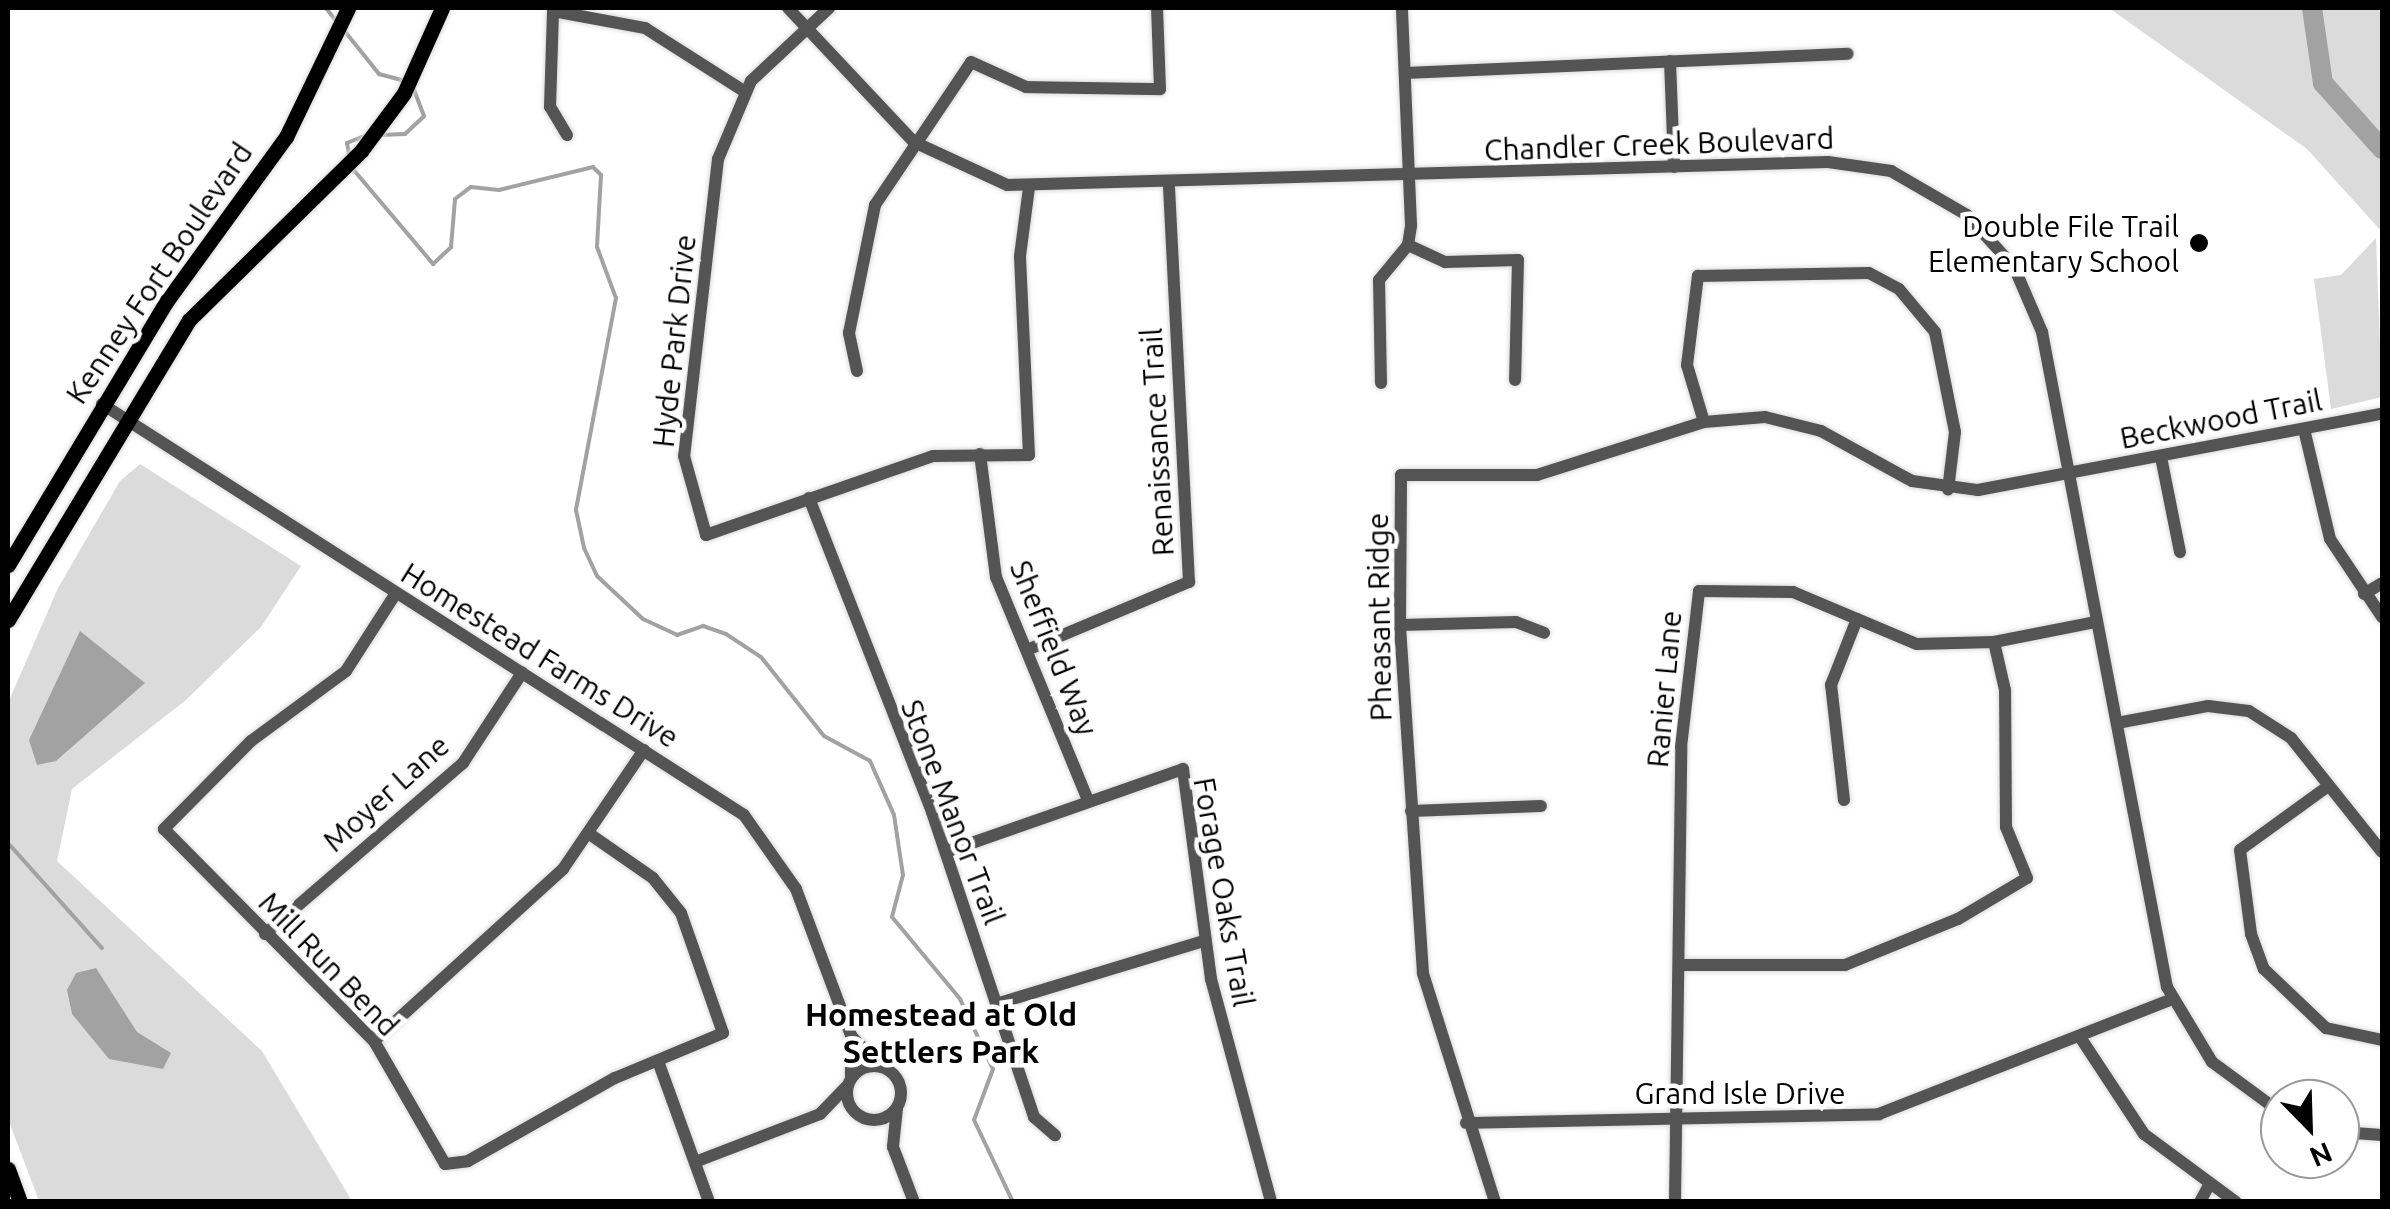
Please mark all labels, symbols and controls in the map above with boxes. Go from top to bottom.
street label: Chandler Creek Boulevard [1483,120,1835,168]
street label: Kenney Fort Boulevard [58,136,260,410]
place label: Double File Trail Elementary School [1928,208,2179,278]
marker: Double File Trail Elementary School [2188,232,2210,254]
street label: Hyde Park Drive [645,233,703,449]
street label: Renaissance Trail [1133,327,1181,557]
street label: Beckwood Trail [2117,382,2325,456]
street label: Pheasant Ridge [1359,512,1399,722]
street label: Homestead Farms Drive [395,555,685,755]
street label: Sheffield Way [1003,555,1105,741]
street label: Ranier Lane [1639,609,1689,769]
street label: Stone Manor Trail [894,695,1012,929]
street label: Moyer Lane [316,727,456,859]
street label: Forage Oaks Trail [1186,775,1262,1009]
street label: Mill Run Bend [251,885,407,1043]
district label: Homestead at Old Settlers Park [805,996,1077,1071]
street label: Grand Isle Drive [1634,1075,1846,1111]
north arrow [2260,1079,2360,1179]
text: N [2305,1137,2337,1174]

